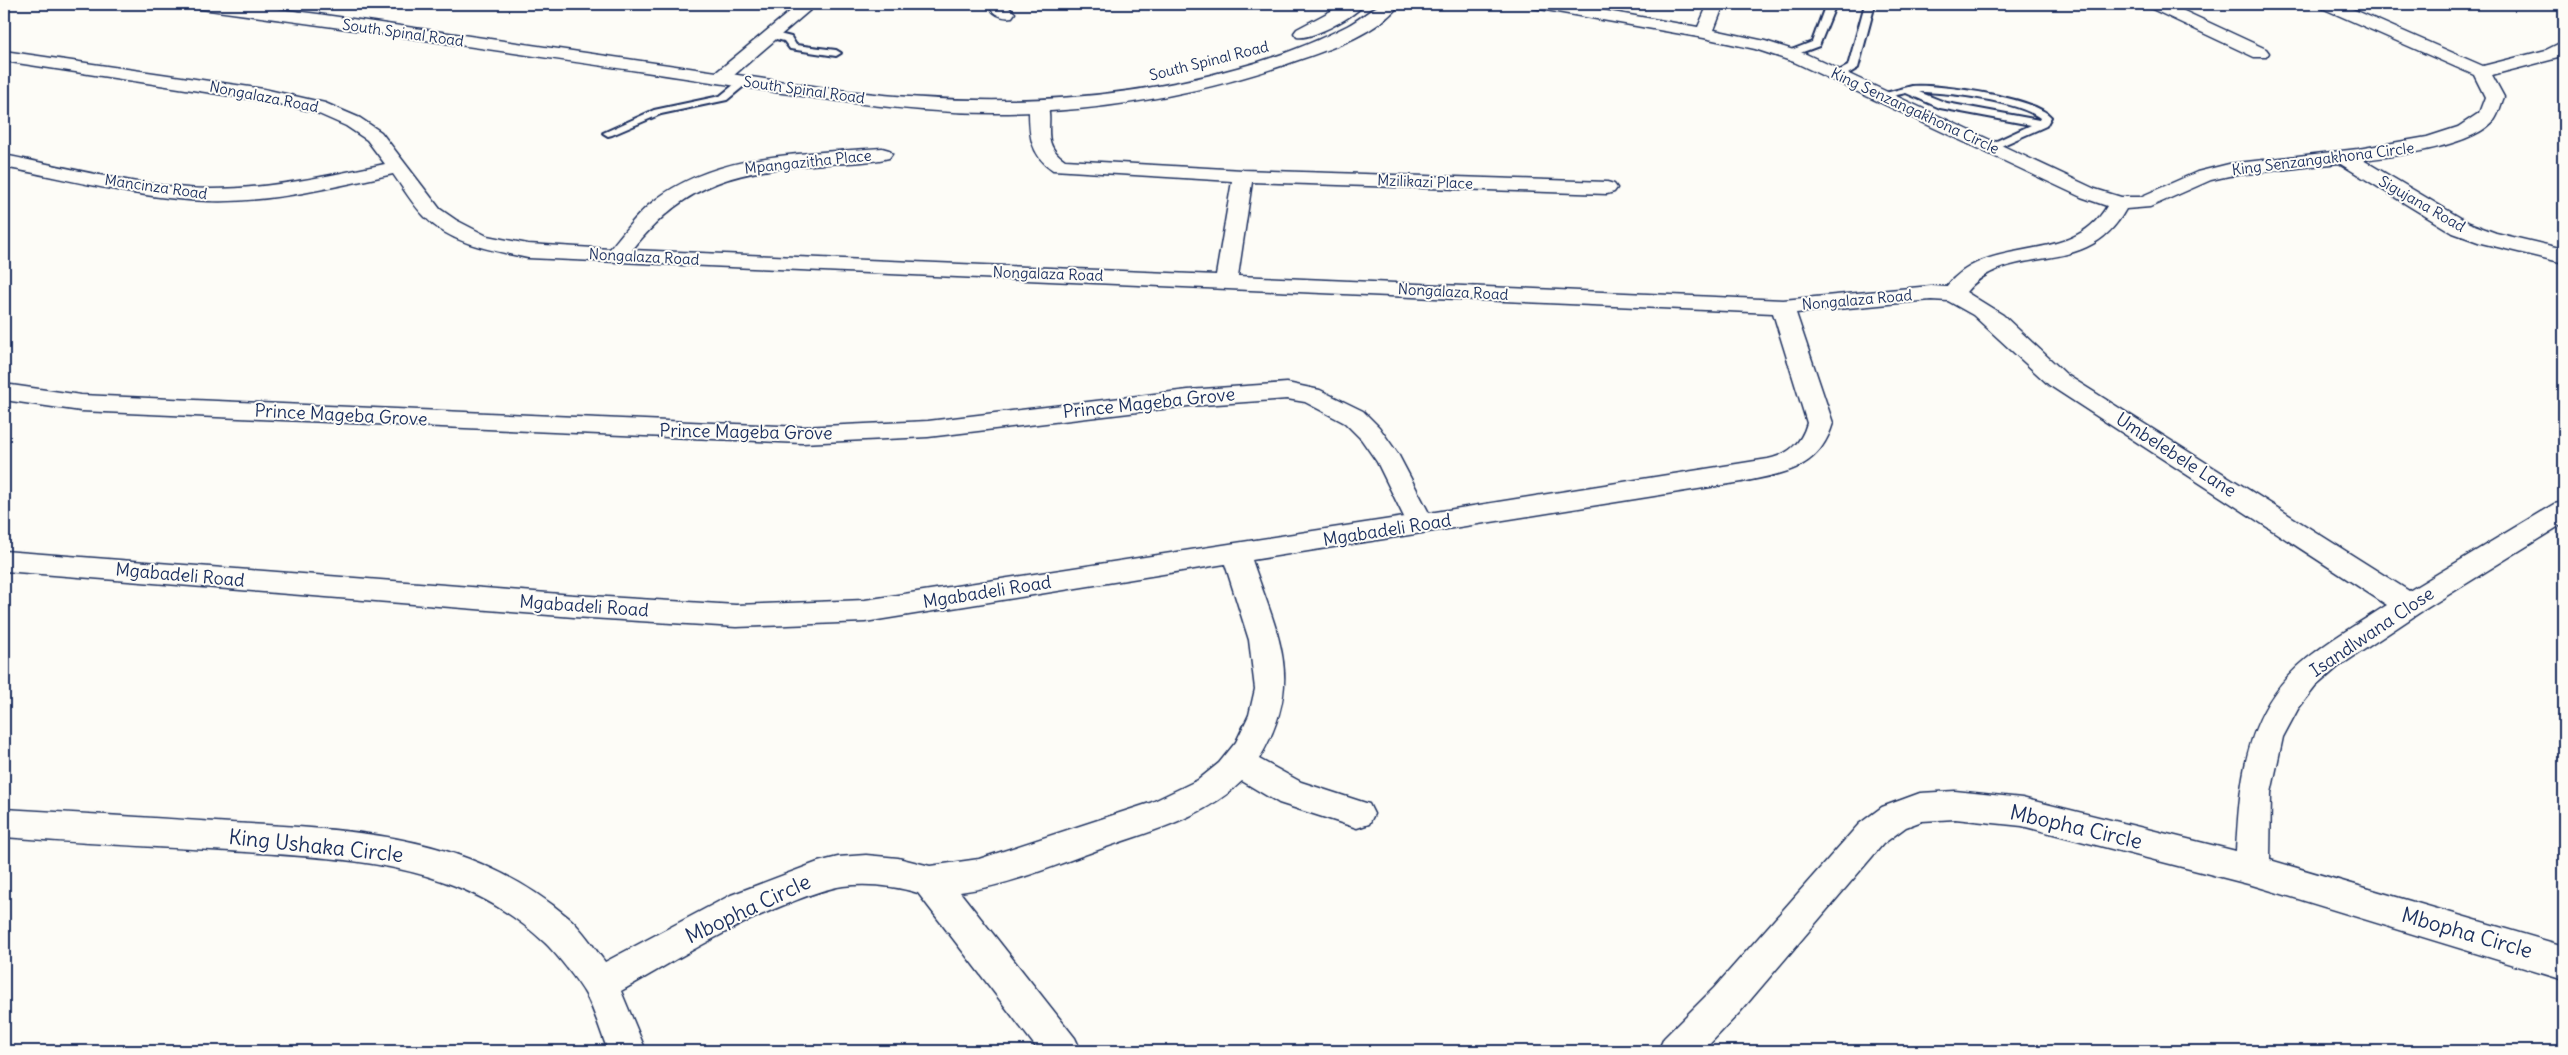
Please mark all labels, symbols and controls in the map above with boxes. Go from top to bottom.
street label: South Spinal Road [341,15,465,50]
street label: South Spinal Road [1147,36,1271,85]
street label: King Senzangakhona Circle [1828,63,2002,158]
street label: South Spinal Road [742,72,866,107]
street label: Nongalaza Road [208,77,320,116]
street label: King Senzangakhona Circle [2231,138,2415,179]
street label: Mpangazitha Place [743,145,872,178]
street label: Mancinza Road [104,170,209,203]
street label: Mzilikazi Place [1377,170,1473,193]
street label: Sigujana Road [2376,171,2469,236]
street label: Nongalaza Road [588,244,700,269]
street label: Nongalaza Road [992,262,1104,285]
street label: Nongalaza Road [1397,279,1509,304]
street label: Nongalaza Road [1801,285,1913,314]
street label: Prince Mageba Grove [1062,382,1236,423]
street label: Prince Mageba Grove [254,398,428,431]
street label: Umbelebele Lane [2112,407,2241,502]
street label: Prince Mageba Grove [659,418,833,445]
street label: Mgabadeli Road [1321,508,1453,551]
street label: Mgabadeli Road [114,557,246,592]
street label: Mgabadeli Road [921,570,1053,613]
street label: Isandlwana Close [2305,582,2438,682]
street label: Mgabadeli Road [519,590,650,622]
street label: Mbopha Circle [2007,798,2145,855]
street label: King Ushaka Circle [227,823,405,868]
street label: Mbopha Circle [681,868,815,949]
street label: Mbopha Circle [2399,901,2536,964]

